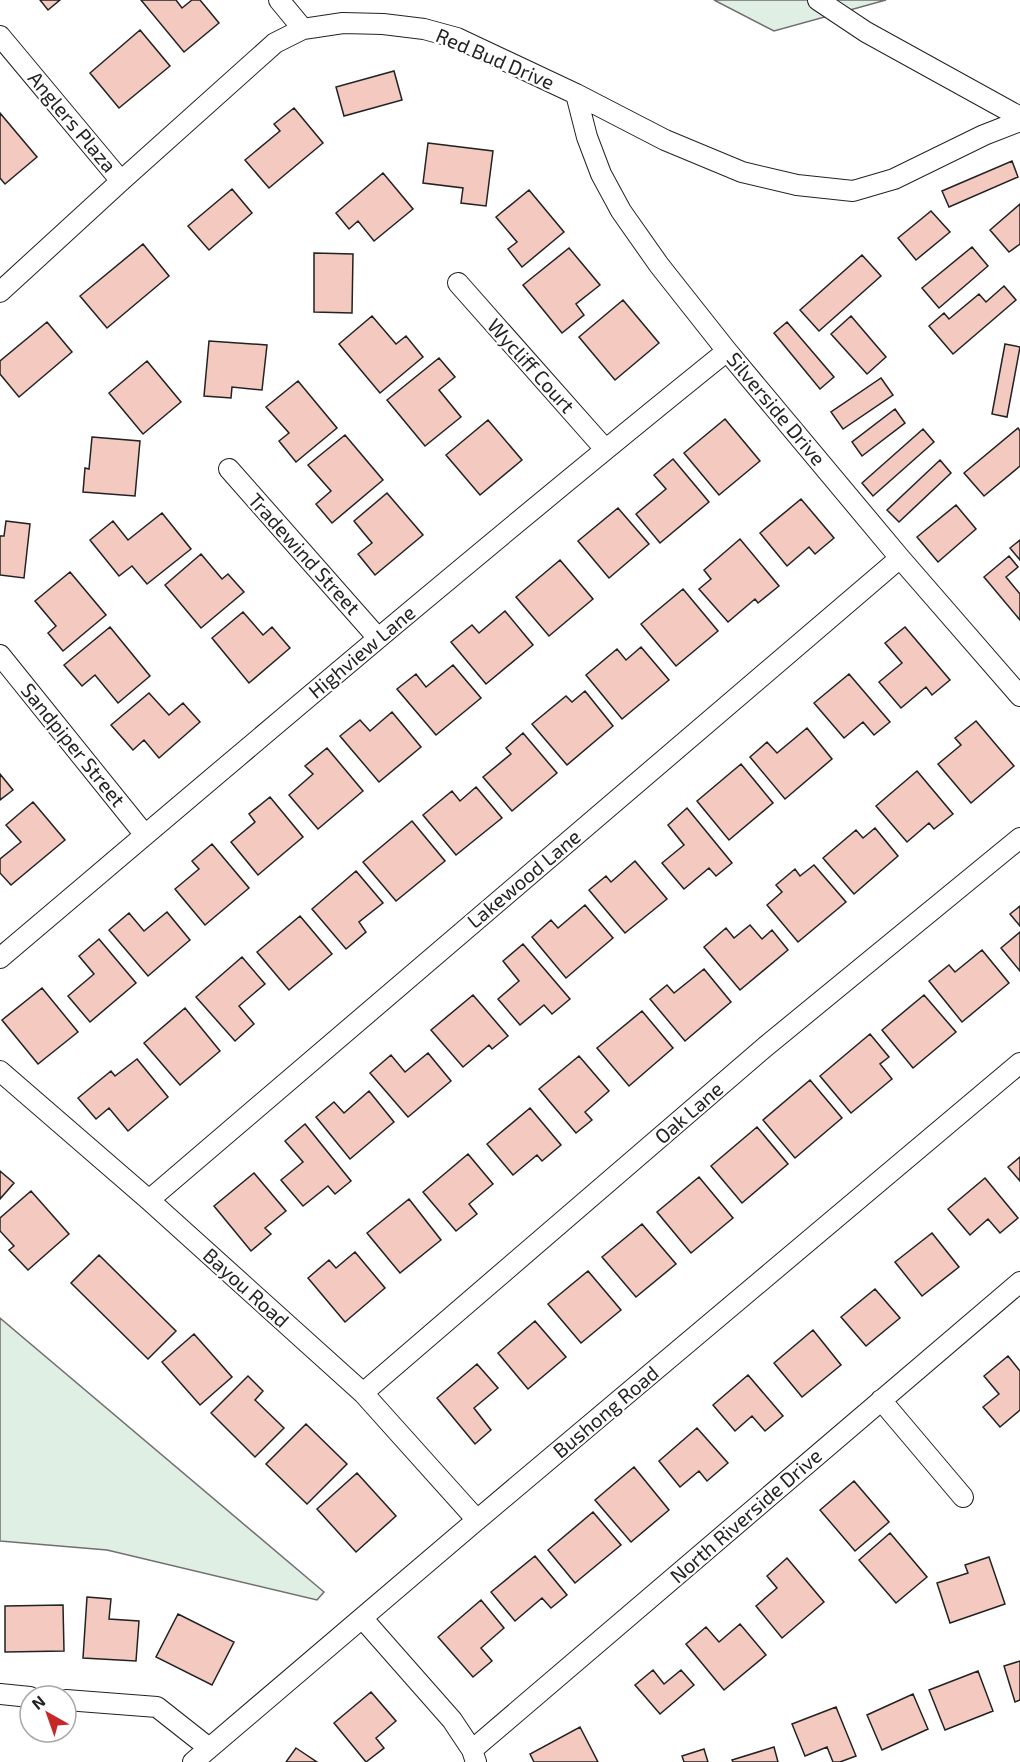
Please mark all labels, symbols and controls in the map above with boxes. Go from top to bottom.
street label: Red Bud Drive [433,22,558,94]
street label: Anglers Plaza [24,66,122,177]
street label: Wycliff Court [483,313,581,418]
street label: Silverside Drive [723,347,831,470]
street label: Tradewind Street [244,488,366,619]
street label: Highview Lane [303,600,419,703]
street label: Sandpiper Street [17,678,131,811]
street label: Lakewood Lane [462,824,585,933]
street label: Oak Lane [649,1076,727,1148]
street label: Bayou Road [199,1242,295,1332]
street label: Bushong Road [548,1360,663,1462]
street label: North Riverside Drive [665,1443,826,1588]
north arrow [18,1684,78,1744]
text: N [28,1691,49,1713]

